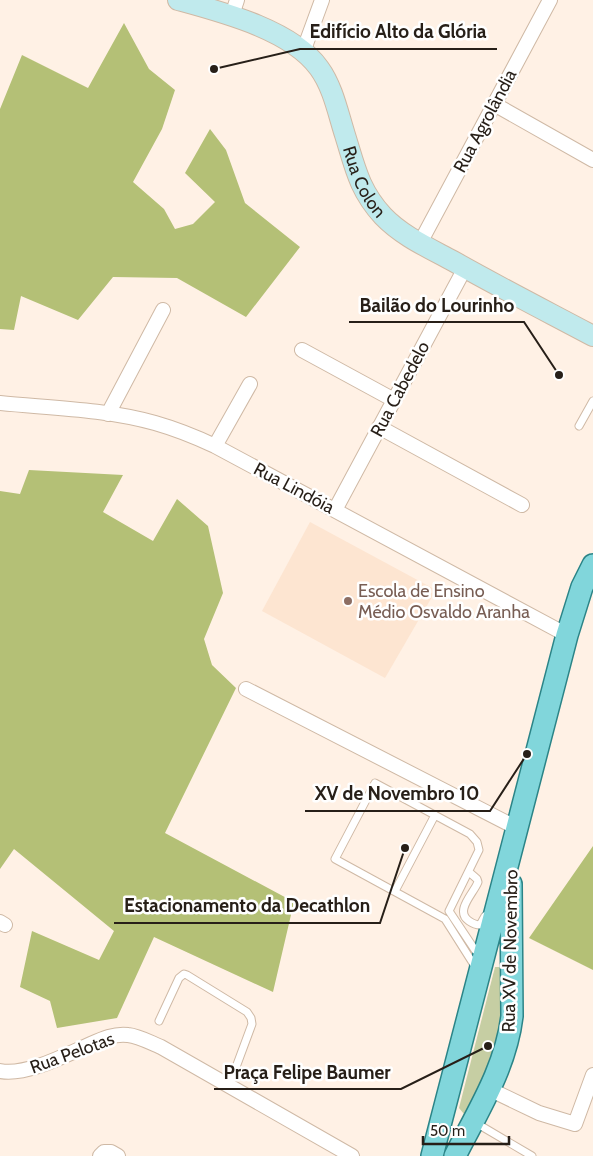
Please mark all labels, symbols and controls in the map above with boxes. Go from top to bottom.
callout: Edifício Alto da Glória [300,15,497,49]
text: Edifício Alto da Glória [310,20,487,43]
street label: Rua Agrolândia [449,65,522,176]
street label: Rua Colon [338,143,391,222]
callout: Bailão do Lourinho [349,288,524,322]
text: Bailão do Lourinho [360,294,515,317]
street label: Rua Cabedelo [366,337,434,441]
street label: Rua Lindóia [250,458,338,519]
place label: Escola de Ensino Médio Osvaldo Aranha [358,580,530,623]
marker: Escola de Ensino Médio Osvaldo Aranha [342,595,354,607]
callout: XV de Novembro 10 [305,777,490,811]
text: XV de Novembro 10 [314,782,479,805]
street label: Rua XV de Novembro [498,869,522,1033]
callout: Estacionamento da Decathlon [114,889,380,923]
text: Estacionamento da Decathlon [124,894,370,917]
street label: Rua Pelotas [27,1028,117,1078]
callout: Praça Felipe Baumer [214,1055,401,1089]
text: Praça Felipe Baumer [223,1061,391,1084]
scale bar [423,1114,509,1146]
text: 50 m [430,1122,465,1140]

